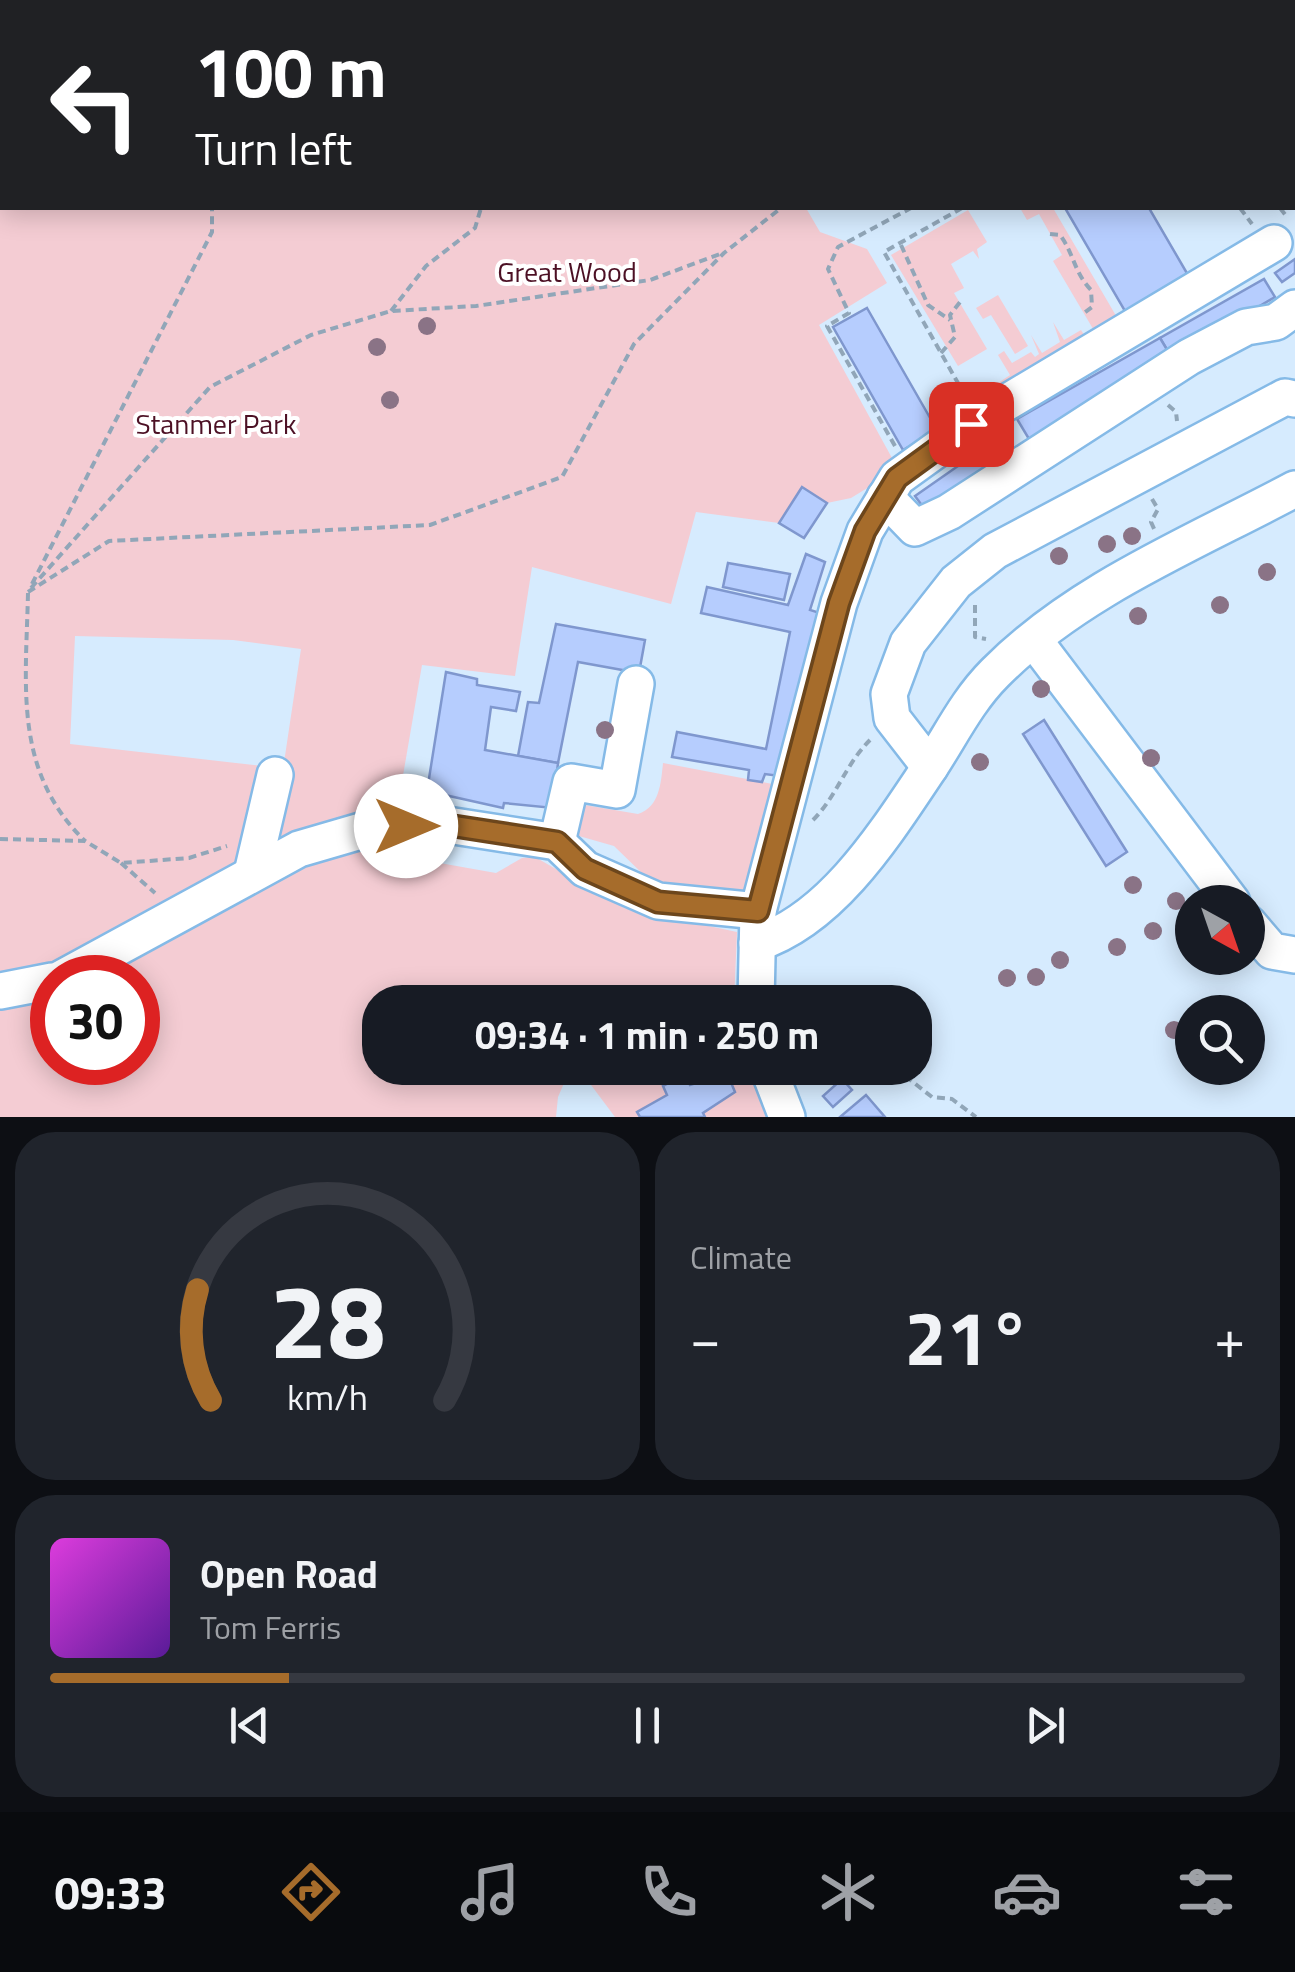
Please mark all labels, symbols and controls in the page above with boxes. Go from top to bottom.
text: 100 m [195,18,387,124]
icon: left [30,40,160,170]
text: Turn left [195,114,352,182]
park label: Great Wood [497,250,637,293]
pin [929,382,1014,467]
icon: arrive [944,397,999,452]
park label: Stanmer Park [136,402,296,445]
position arrow [354,774,458,878]
north arrow [1175,885,1265,975]
map controls [1175,885,1265,1085]
speed limit sign: 30 [30,955,160,1085]
button: search [1175,995,1265,1085]
text: 09:34 · 1 min · 250 m [475,1006,819,1064]
text: Climate [690,1233,792,1281]
text: 28 [269,1240,386,1398]
text: 21° [904,1280,1031,1394]
text: − [690,1296,721,1379]
text: + [1214,1296,1245,1379]
text: km/h [287,1369,368,1424]
text: Open Road [200,1545,378,1603]
text: Tom Ferris [200,1603,341,1651]
icon: previous [222,1698,277,1753]
icon: pause [620,1698,675,1753]
icon: next [1018,1698,1073,1753]
icon: directions [276,1857,346,1927]
icon: music [455,1857,525,1927]
icon: phone [634,1857,704,1927]
icon: climate [813,1857,883,1927]
icon: car [992,1857,1062,1927]
icon: filters [1171,1857,1241,1927]
text: 09:33 [54,1858,167,1926]

